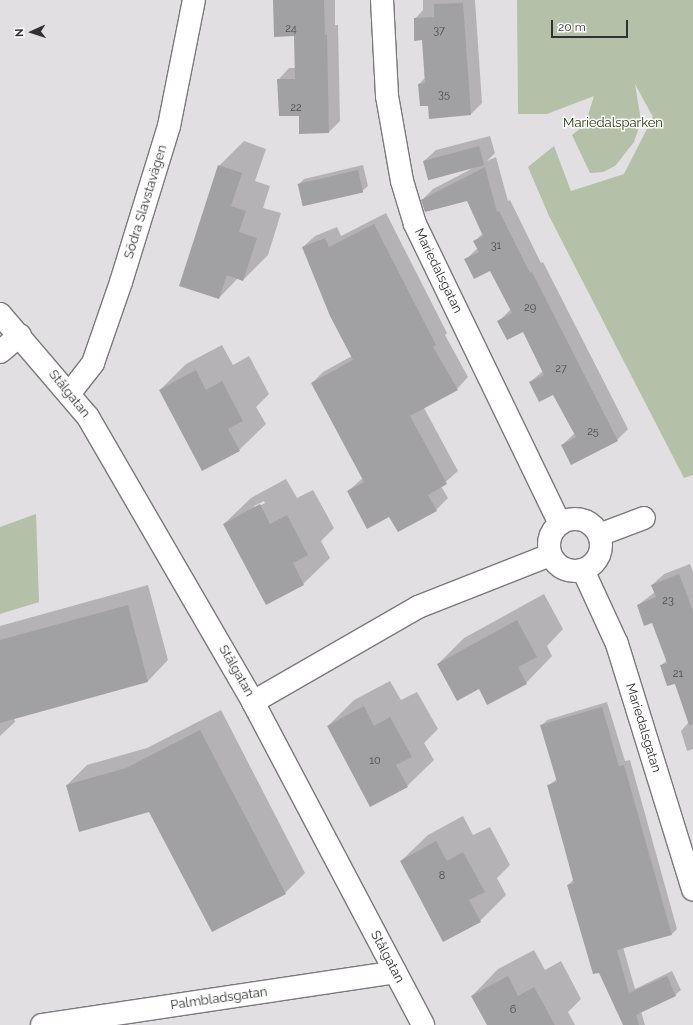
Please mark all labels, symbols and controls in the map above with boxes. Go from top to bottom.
north arrow [12,12,52,52]
scale bar [553,12,630,38]
text: 20 m [558,20,586,34]
house number: 24 [285,22,297,36]
house number: 37 [433,24,445,38]
text: N [13,28,26,37]
house number: 35 [438,88,450,102]
house number: 22 [290,101,302,115]
park label: Mariedalsparken [563,115,663,131]
street label: Södra Slavstavägen [121,143,171,261]
street label: Mariedalsgatan [411,226,465,316]
house number: 31 [491,239,501,253]
house number: 29 [524,301,536,315]
house number: 27 [555,362,567,376]
street label: Stålgatan [45,367,93,421]
house number: 25 [587,425,599,439]
house number: 23 [662,594,674,608]
street label: Stålgatan [215,642,257,700]
house number: 21 [673,667,683,681]
street label: Mariedalsgatan [622,681,664,775]
house number: 10 [369,754,381,768]
house number: 8 [439,869,445,883]
street label: Stålgatan [367,928,407,986]
street label: Palmbladsgatan [170,984,268,1014]
house number: 6 [510,1003,516,1017]

